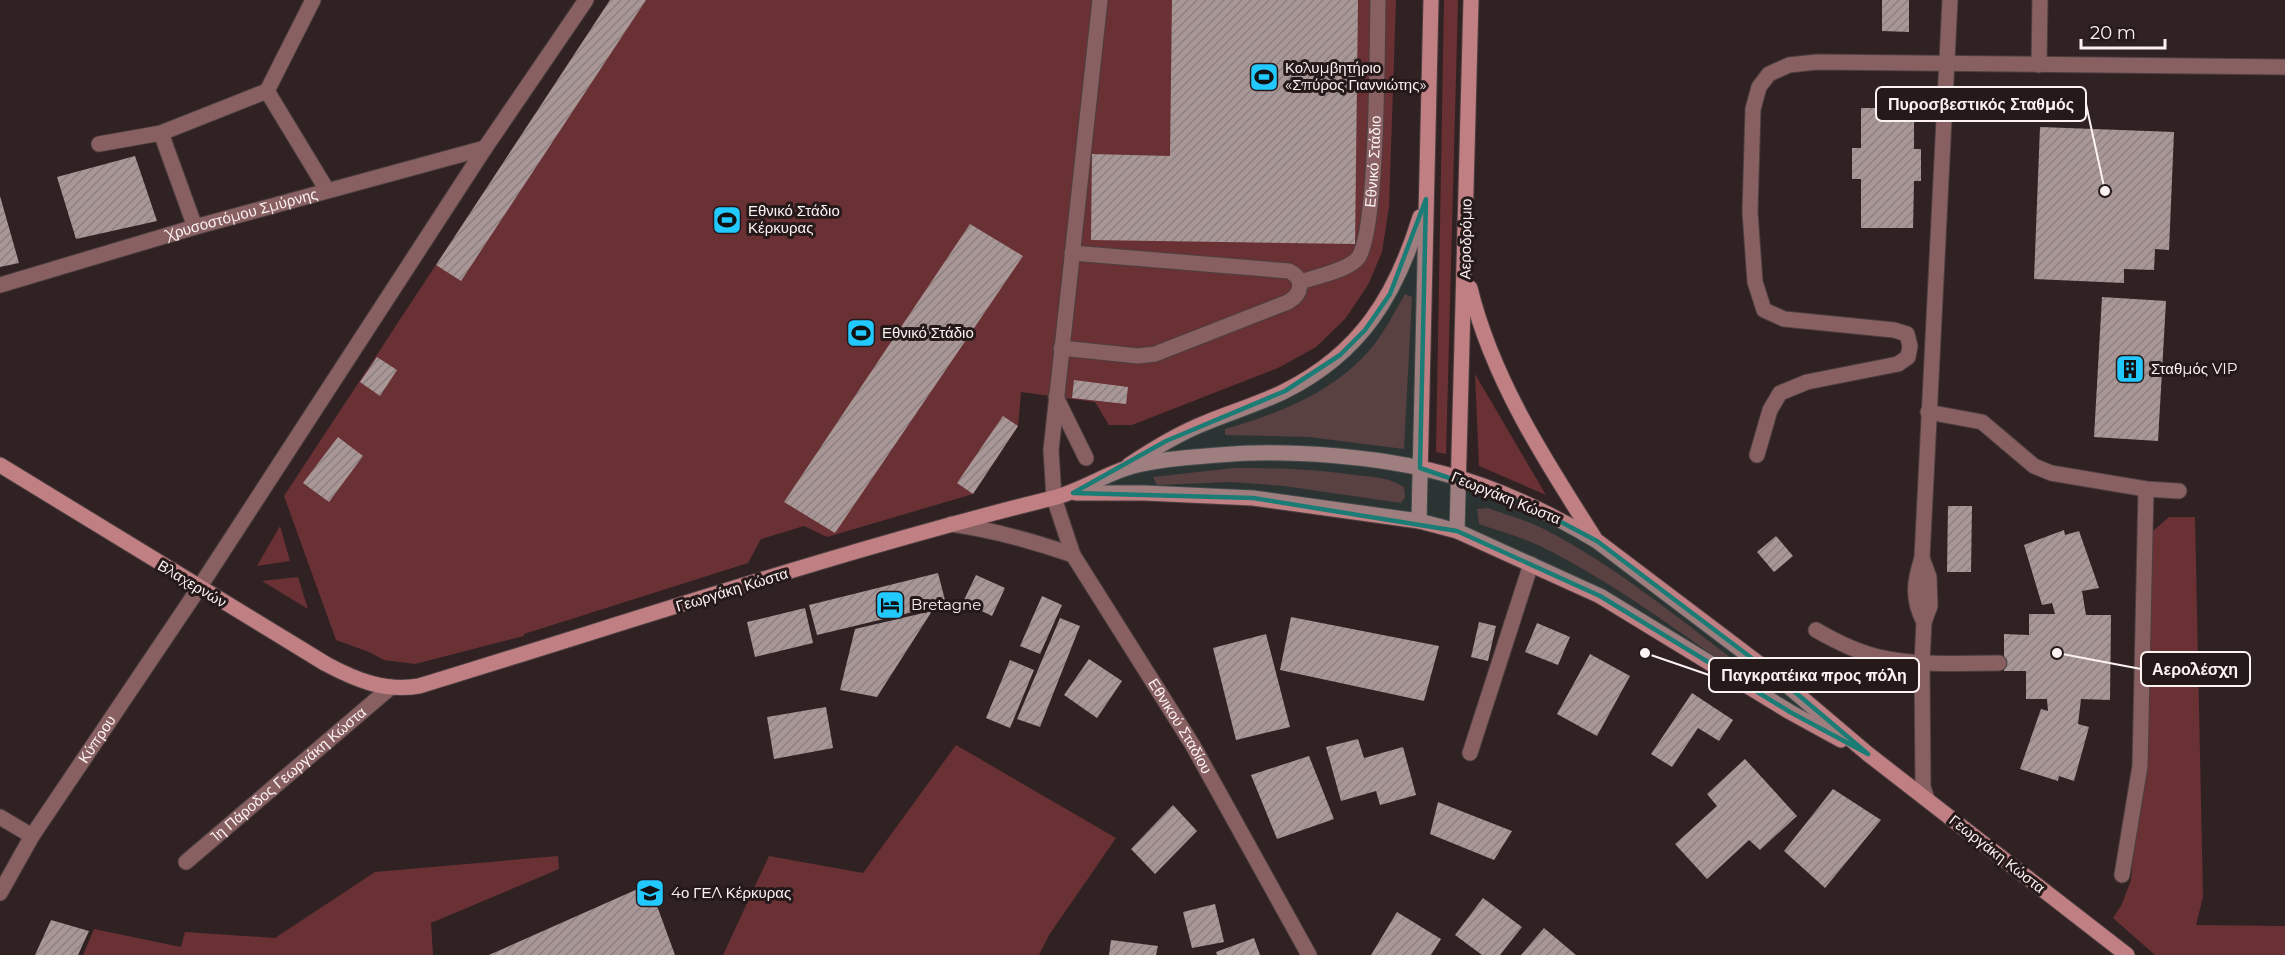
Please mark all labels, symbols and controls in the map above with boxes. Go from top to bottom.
scale bar [2081,12,2165,50]
text: 20 m [2090,22,2136,44]
place label: Κολυμβητήριο «Σπύρος Γιαννιώτης» [1285,58,1427,94]
sports icon: Κολυμβητήριο «Σπύρος Γιαννιώτης» [1248,61,1280,93]
callout: Πυροσβεστικός Σταθμός [1876,87,2086,121]
text: Πυροσβεστικός Σταθμός [1888,95,2074,114]
street label: Εθνικό Στάδιο [1360,115,1385,208]
street label: Χρυσοστόμου Σμύρνης [162,184,320,245]
street label: Αεροδρόμιο [1455,199,1476,279]
place label: Εθνικό Στάδιο Κέρκυρας [748,201,840,237]
sports icon: Εθνικό Στάδιο Κέρκυρας [711,204,743,236]
sports icon: Εθνικό Στάδιο [845,317,877,349]
place label: Εθνικό Στάδιο [882,323,974,342]
building icon: Σταθμός VIP [2114,353,2146,385]
place label: Σταθμός VIP [2151,359,2238,378]
street label: Γεωργάκη Κώστα [1449,467,1564,528]
street label: Βλαχερνών [154,556,230,611]
street label: Γεωργάκη Κώστα [673,563,791,616]
hotel icon: Bretagne [874,589,906,621]
place label: Bretagne [911,595,981,614]
callout: Αερολέσχη [2141,652,2250,686]
callout: Παγκρατέικα προς πόλη [1709,658,1919,692]
text: Αερολέσχη [2152,660,2238,679]
text: Παγκρατέικα προς πόλη [1721,666,1907,685]
street label: Εθνικού Σταδίου [1144,675,1217,777]
street label: 1η Πάροδος Γεωργάκη Κώστα [207,702,370,846]
street label: Κύπρου [74,711,120,767]
street label: Γεωργάκη Κώστα [1946,810,2049,897]
school or university icon: 4ο ΓΕΛ Κέρκυρας [634,877,666,909]
place label: 4ο ΓΕΛ Κέρκυρας [671,883,791,902]

